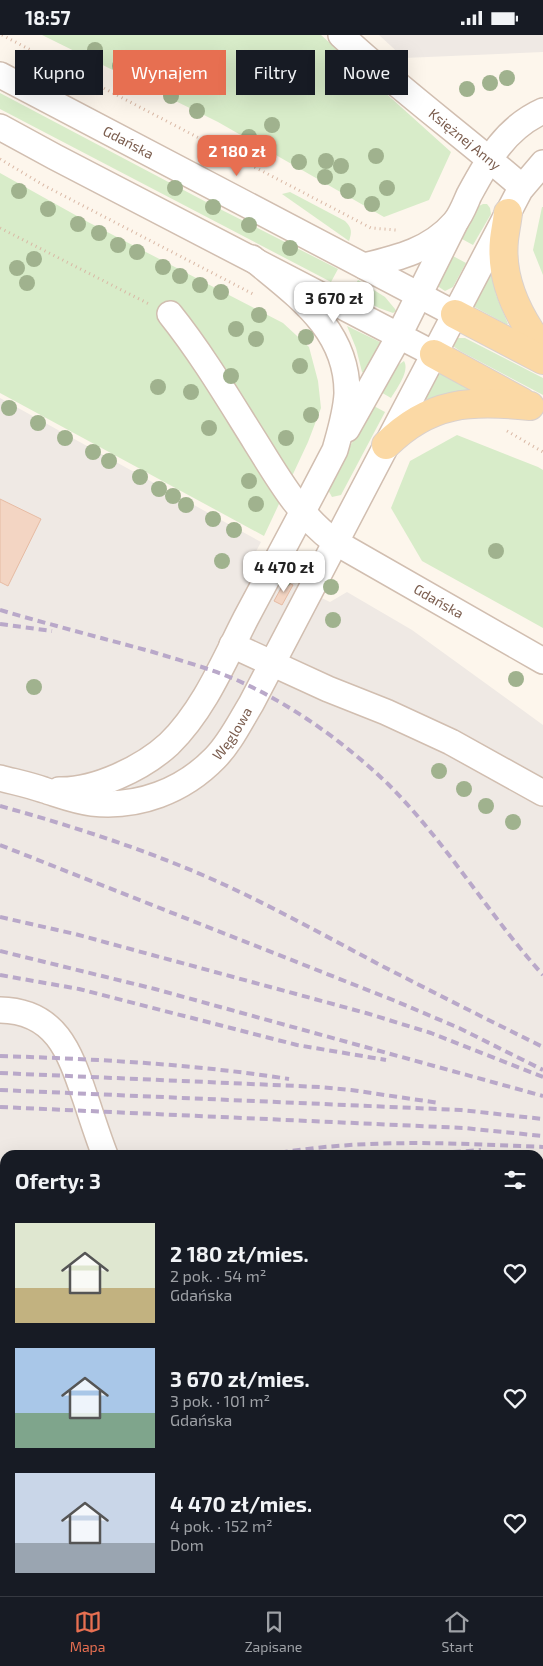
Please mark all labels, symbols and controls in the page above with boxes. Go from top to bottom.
text: 18:57 [25,6,70,29]
chip: Kupno [15,50,103,95]
chip: Wynajem [113,50,226,95]
chip: Filtry [236,50,315,95]
chip: Nowe [325,50,408,95]
street label: Księżnej Anny [426,105,505,174]
street label: Gdańska [100,122,157,162]
pin: 2 180 zł [185,135,289,177]
text: 2 180 zł [208,141,266,160]
pin: 3 670 zł [282,281,386,324]
text: 3 670 zł [305,288,363,307]
pin: 4 470 zł [232,551,336,593]
text: 4 470 zł [254,557,314,576]
street label: Gdańska [411,580,467,622]
street label: Węglowa [208,704,255,763]
icon: filters [501,1166,529,1194]
text: Oferty: 3 [15,1168,101,1193]
text: 2 180 zł/mies. [170,1241,309,1266]
icon: home [55,1243,115,1303]
icon: heart [501,1259,529,1287]
text: 2 pok. · 54 m² [170,1266,266,1285]
text: Gdańska [170,1285,232,1304]
text: 3 670 zł/mies. [170,1366,310,1391]
icon: home [55,1368,115,1428]
icon: heart [501,1384,529,1412]
text: 3 pok. · 101 m² [170,1391,270,1410]
text: Gdańska [170,1410,232,1429]
text: 4 470 zł/mies. [170,1491,312,1516]
icon: home [55,1493,115,1553]
icon: heart [501,1509,529,1537]
text: 4 pok. · 152 m² [170,1516,273,1535]
text: Dom [170,1535,204,1554]
tab: Mapa [70,1608,105,1655]
tab: Zapisane [245,1608,302,1655]
tab: Start [442,1608,473,1655]

